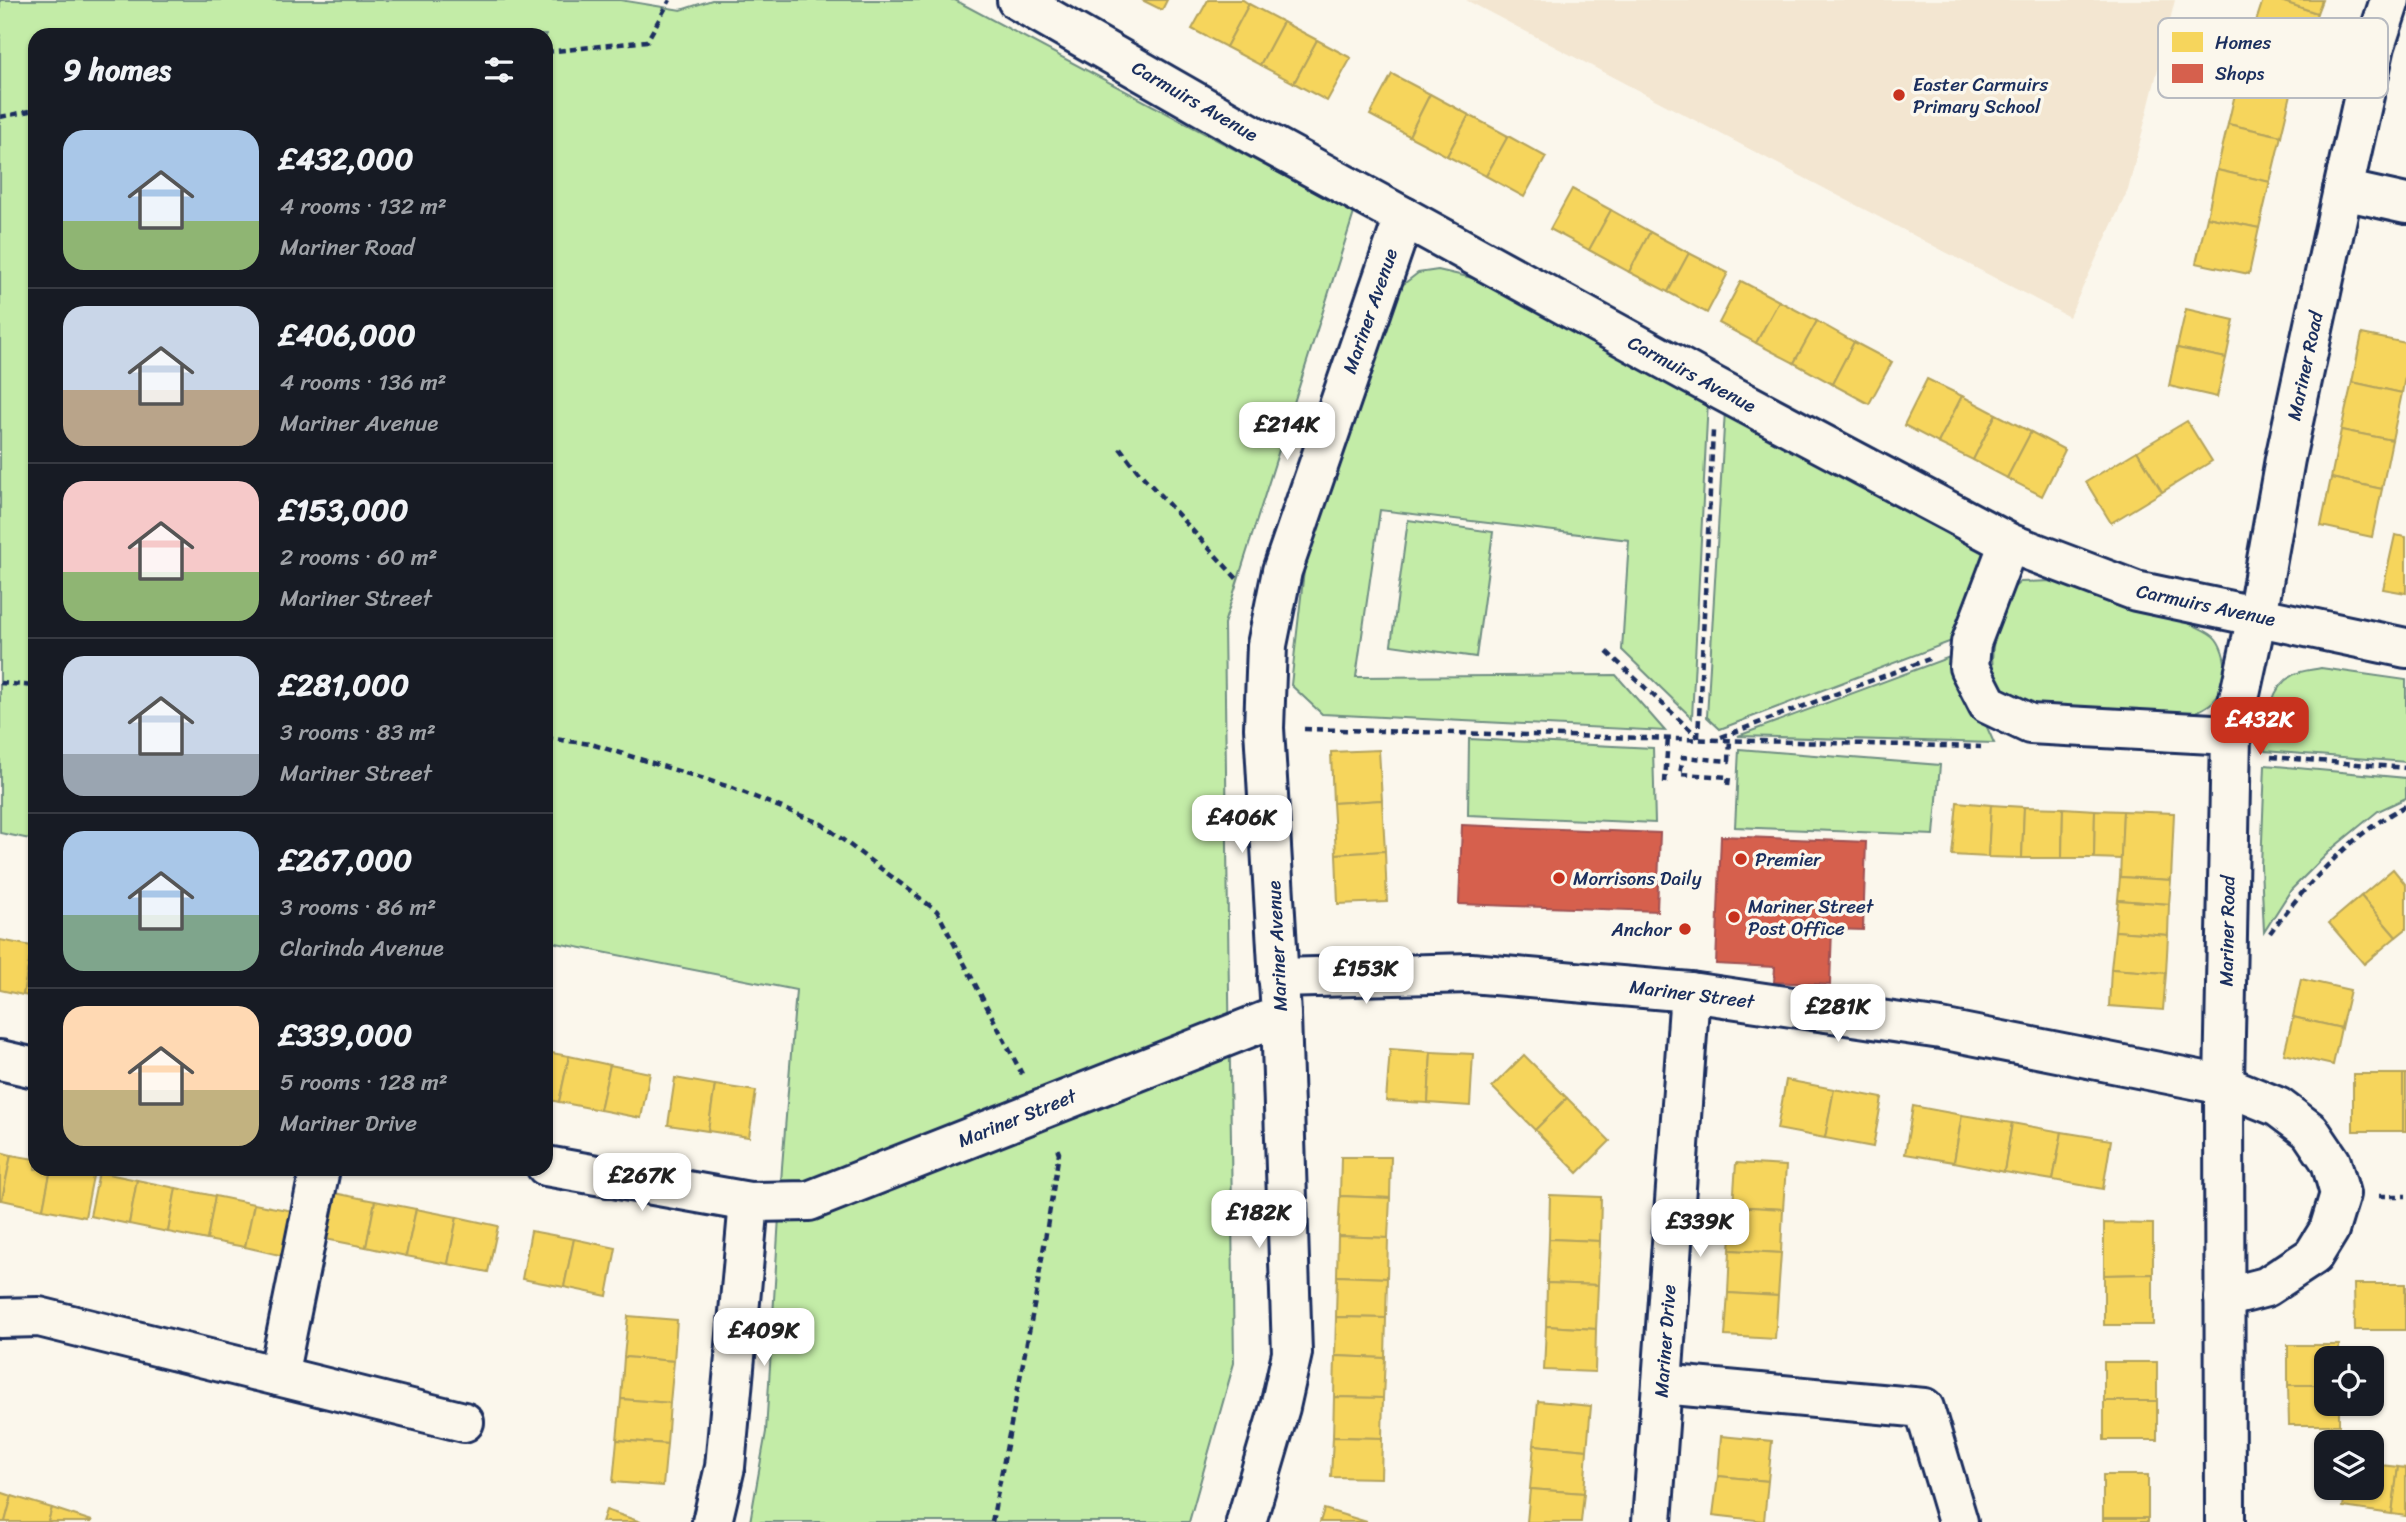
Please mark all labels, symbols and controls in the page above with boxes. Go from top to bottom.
legend [2158,18,2388,98]
text: Homes [2215,26,2271,59]
text: 9 homes [63,43,171,97]
icon: filters [480,51,518,89]
street label: Carmuirs Avenue [1126,51,1264,151]
text: Shops [2215,57,2265,90]
place label: Easter Carmuirs Primary School [1913,68,2049,123]
marker: Easter Carmuirs Primary School [1891,87,1907,103]
text: £432,000 [280,132,413,186]
icon: home [119,158,203,242]
text: 4 rooms · 132 m² [280,186,447,227]
text: Mariner Road [280,227,414,268]
street label: Mariner Avenue [1333,244,1407,378]
street label: Mariner Road [2277,306,2333,424]
text: £406,000 [280,308,416,362]
street label: Carmuirs Avenue [1622,326,1762,422]
icon: home [119,334,203,418]
text: 4 rooms · 136 m² [280,362,447,403]
pin: £214K [1238,402,1336,462]
text: Mariner Avenue [280,403,438,444]
text: £214K [1255,404,1319,445]
text: £153,000 [280,483,409,537]
icon: home [119,509,203,593]
text: 2 rooms · 60 m² [280,537,438,578]
street label: Carmuirs Avenue [2133,574,2279,636]
text: Mariner Street [280,578,432,619]
text: £281,000 [280,658,409,712]
icon: home [119,684,203,768]
pin: £432K [2211,698,2309,757]
text: £432K [2227,699,2293,740]
text: 3 rooms · 83 m² [280,712,436,753]
text: Mariner Street [280,753,432,794]
pin: £406K [1193,796,1291,855]
text: £406K [1208,797,1276,838]
text: £267,000 [280,833,412,887]
place label: Premier [1755,843,1822,876]
marker: Premier [1733,851,1749,867]
icon: home [119,859,203,943]
place label: Morrisons Daily [1573,862,1702,895]
marker: Morrisons Daily [1551,870,1567,886]
street label: Mariner Road [2210,873,2245,987]
street label: Mariner Avenue [1257,880,1297,1012]
text: 3 rooms · 86 m² [280,887,436,928]
place label: Mariner Street Post Office [1748,890,1875,945]
marker: Mariner Street Post Office [1726,909,1742,925]
place label: Anchor [1610,913,1672,946]
marker: Anchor [1677,921,1693,937]
text: Clarinda Avenue [280,928,444,969]
pin: £153K [1317,946,1415,1006]
text: £153K [1335,948,1397,989]
street label: Mariner Street [1628,970,1758,1018]
pin: £281K [1789,984,1887,1044]
text: £281K [1806,986,1870,1027]
text: £339,000 [280,1008,412,1062]
icon: home [119,1034,203,1118]
text: 5 rooms · 128 m² [280,1062,448,1103]
street label: Mariner Street [953,1079,1083,1157]
text: Mariner Drive [280,1103,417,1144]
pin: £267K [593,1154,691,1213]
text: £267K [609,1155,675,1196]
pin: £182K [1210,1190,1308,1250]
text: £182K [1227,1192,1291,1233]
pin: £339K [1651,1200,1749,1259]
text: £339K [1667,1201,1733,1242]
street label: Mariner Drive [1645,1283,1685,1399]
pin: £409K [715,1308,813,1368]
text: £409K [729,1310,799,1351]
map controls [2314,1346,2384,1500]
button: locate [2314,1346,2384,1416]
button: layers [2314,1430,2384,1500]

